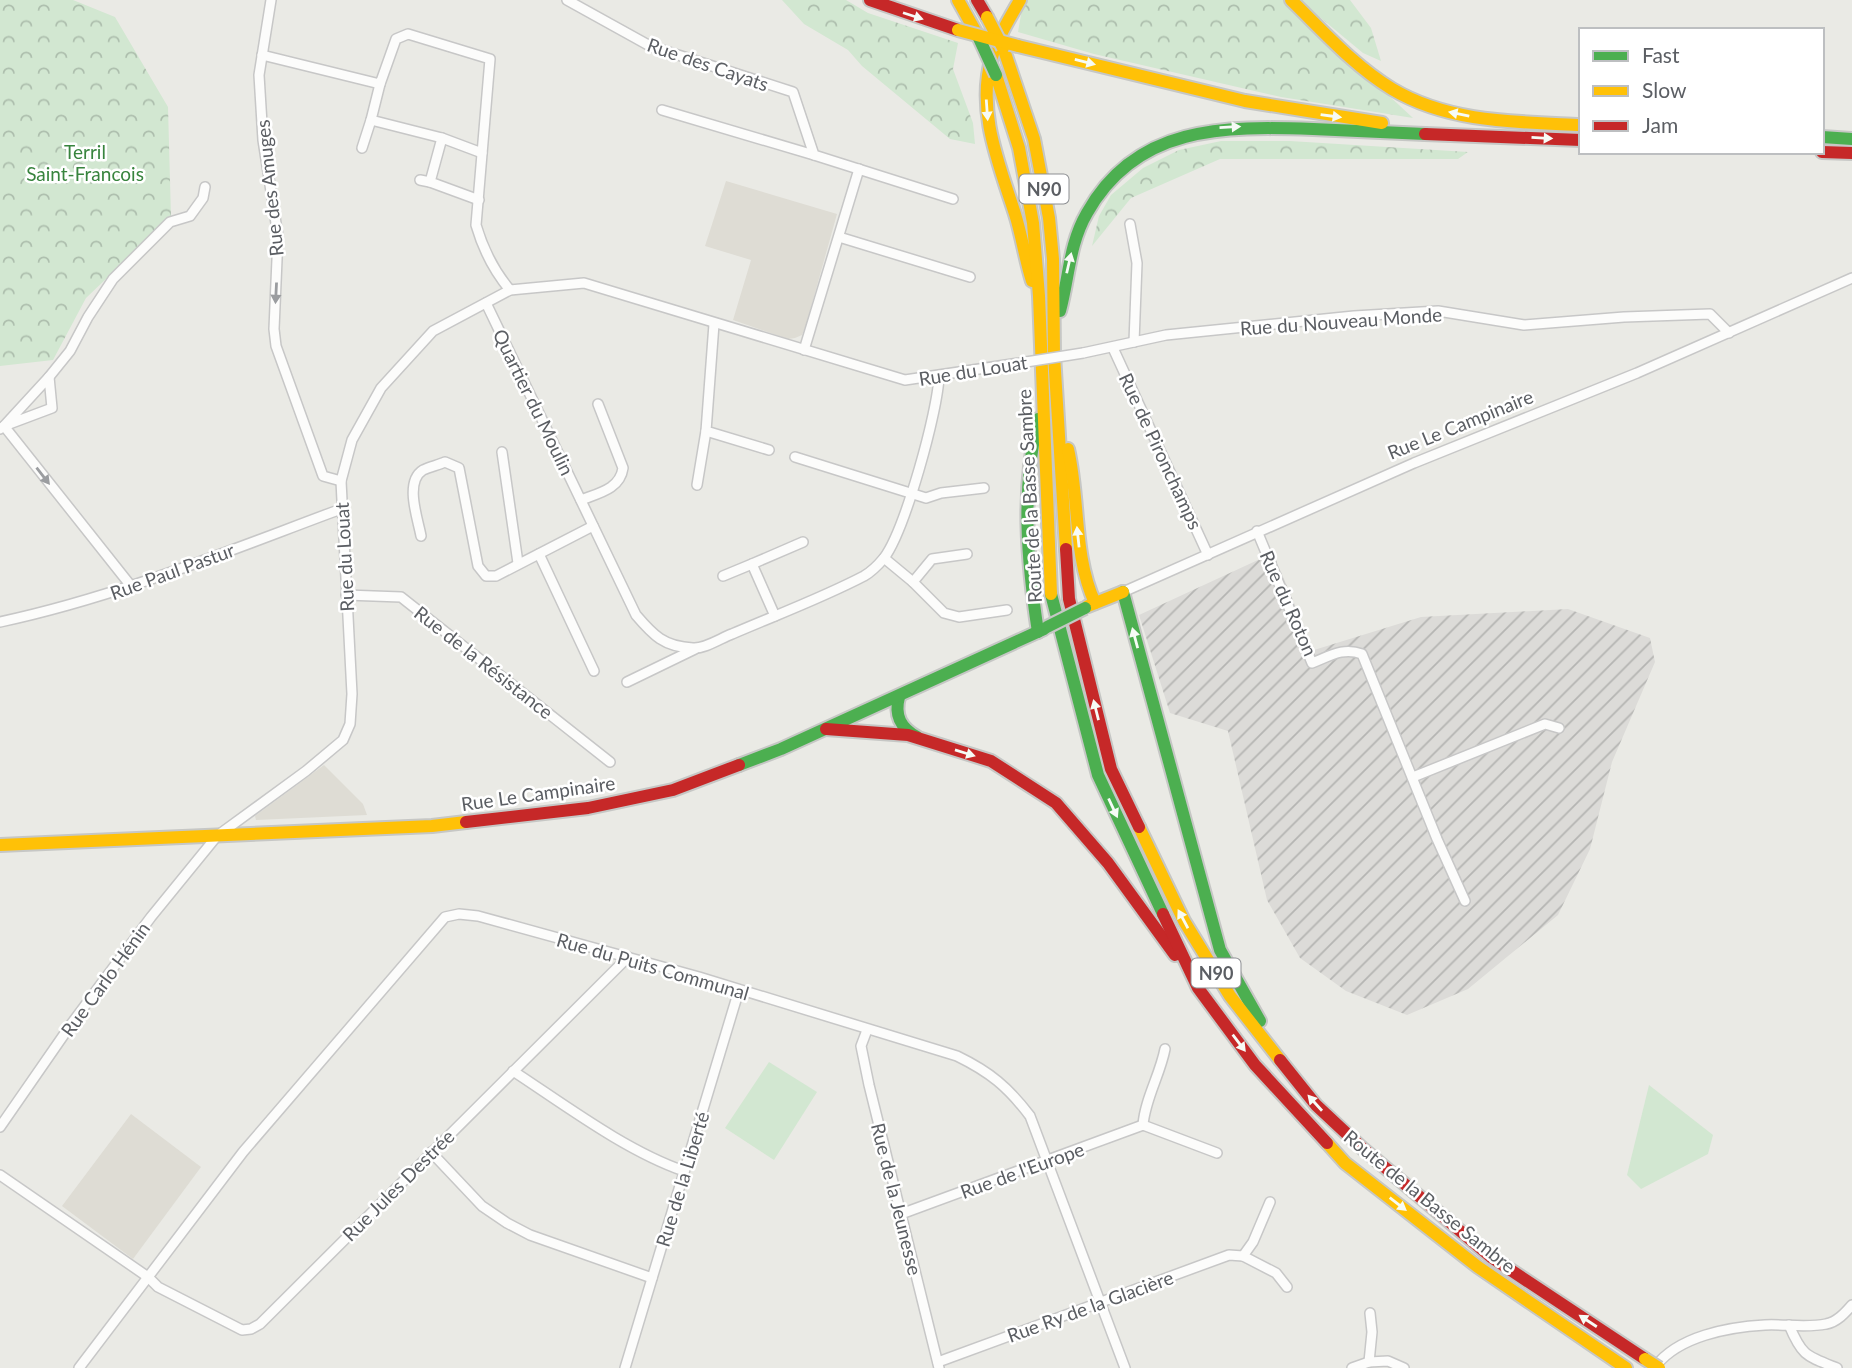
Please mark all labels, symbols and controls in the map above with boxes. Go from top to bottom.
one-way arrow [903,12,924,22]
legend [1579,28,1824,154]
street label: Rue des Cayats [644,33,772,95]
text: Fast [1642,42,1680,67]
one-way arrow [1074,57,1096,68]
text: Slow [1642,77,1687,102]
one-way arrow [982,99,993,121]
one-way arrow [1448,108,1470,119]
one-way arrow [1320,111,1342,122]
text: Jam [1642,112,1678,137]
street label: Rue des Amuges [250,119,288,257]
one-way arrow [1219,122,1241,133]
one-way arrow [1531,132,1553,143]
park label: Terril Saint-Francois [26,140,144,185]
road number: N90 [1020,174,1068,204]
one-way arrow [1064,252,1075,274]
one-way arrow [271,282,282,304]
street label: Rue du Nouveau Monde [1239,302,1443,340]
street label: Quartier du Moulin [489,325,579,479]
street label: Rue du Louat [917,350,1029,390]
street label: Rue de Pironchamps [1115,369,1207,533]
street label: Rue Le Campinaire [1384,384,1536,464]
street label: Route de la Basse Sambre [1012,389,1046,603]
one-way arrow [36,466,51,484]
street label: Rue du Louat [330,501,358,612]
one-way arrow [1073,526,1084,548]
street label: Rue Paul Pastur [107,538,237,604]
street label: Rue du Roton [1255,547,1323,659]
street label: Rue de la Résistance [410,601,558,723]
one-way arrow [1129,627,1140,649]
one-way arrow [1090,698,1101,720]
one-way arrow [955,748,976,758]
street label: Rue Le Campinaire [460,771,616,815]
one-way arrow [1108,798,1119,818]
one-way arrow [1177,909,1189,928]
street label: Rue Carlo Hénin [56,917,154,1041]
street label: Rue du Puits Communal [554,928,752,1004]
road number: N90 [1192,958,1240,988]
one-way arrow [1232,1034,1246,1052]
one-way arrow [1308,1095,1324,1112]
street label: Rue de la Liberté [651,1109,713,1249]
street label: Rue de la Jeunesse [867,1120,927,1278]
street label: Rue Jules Destrée [337,1124,459,1246]
street label: Route de la Basse Sambre [1340,1125,1520,1277]
street label: Rue de l'Europe [957,1137,1087,1203]
one-way arrow [1389,1197,1407,1212]
street label: Rue Ry de la Glacière [1004,1265,1176,1347]
one-way arrow [1579,1314,1597,1328]

